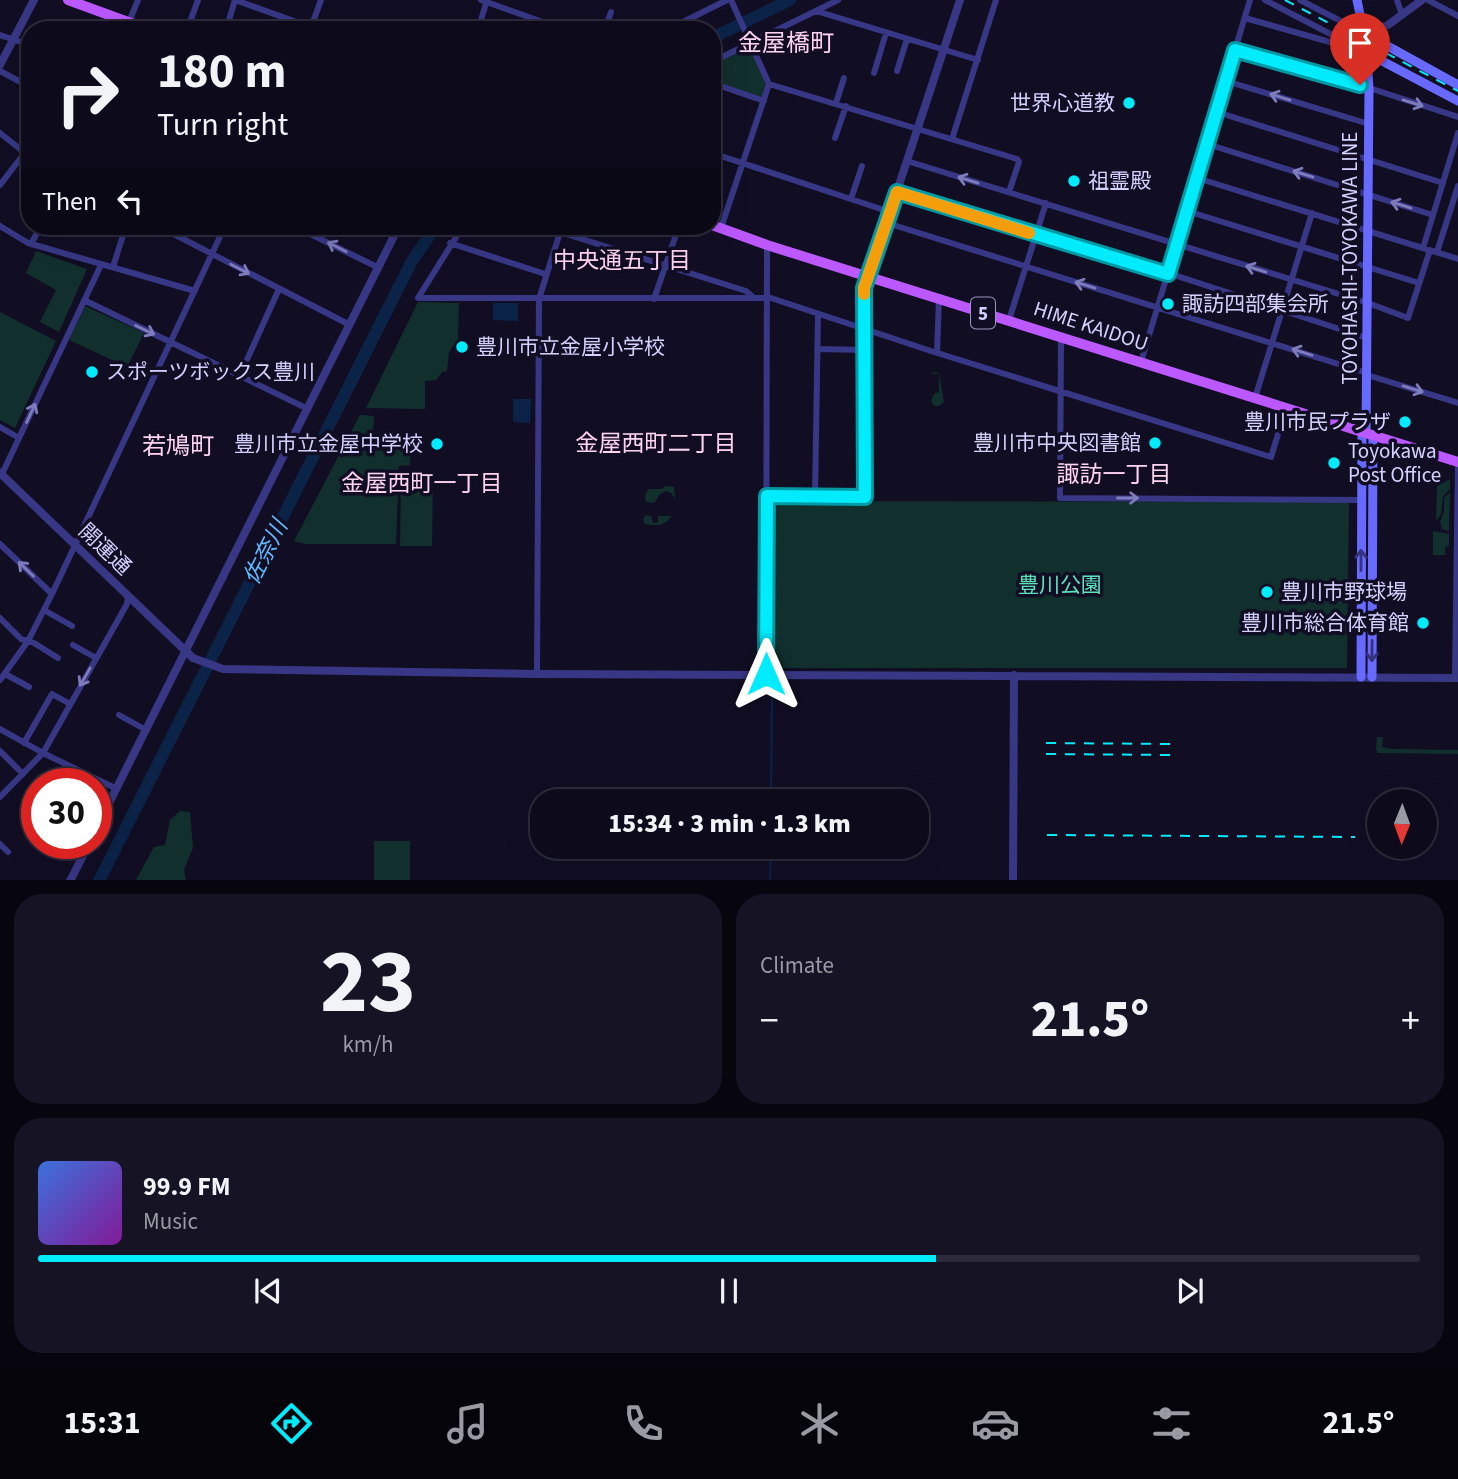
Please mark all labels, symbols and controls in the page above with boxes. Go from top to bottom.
pin [1330,13,1390,85]
icon: arrive [1341,24,1379,62]
district label: 金屋橋町 [738,26,834,61]
text: 180 m [157,37,286,107]
icon: right [42,49,133,140]
place label: 世界心道教 [1010,88,1115,118]
one-way arrow [1269,90,1291,103]
marker: 世界心道教 [1121,95,1137,111]
one-way arrow [1402,98,1424,111]
text: Turn right [157,102,288,148]
street label: TOYOHASHI-TOYOKAWA LINE [1335,132,1365,384]
place label: 祖霊殿 [1088,166,1151,196]
one-way arrow [1293,167,1315,179]
one-way arrow [957,173,979,186]
marker: 祖霊殿 [1066,173,1082,189]
icon: left [111,182,149,220]
text: Then [42,183,97,220]
one-way arrow [1390,197,1412,210]
one-way arrow [327,240,348,254]
district label: 中央通五丁目 [553,244,691,277]
one-way arrow [1245,261,1267,274]
one-way arrow [229,263,250,277]
one-way arrow [1074,277,1096,290]
place label: 諏訪四部集会所 [1182,289,1329,319]
street label: HIME KAIDOU [1030,293,1152,359]
marker: 諏訪四部集会所 [1160,296,1176,312]
road number: 5 [971,298,995,328]
one-way arrow [134,323,155,337]
place label: 豊川市立金屋小学校 [476,332,665,362]
marker: 豊川市立金屋小学校 [454,339,470,355]
one-way arrow [1291,345,1313,358]
place label: スポーツボックス豊川 [106,357,315,387]
marker: スポーツボックス豊川 [84,364,100,380]
one-way arrow [1401,384,1423,397]
one-way arrow [25,403,38,424]
place label: 豊川市民プラザ [1244,407,1391,437]
marker: 豊川市民プラザ [1397,414,1413,430]
district label: 金屋西町二丁目 [576,427,737,460]
place label: 豊川市中央図書館 [973,428,1141,458]
district label: 若鳩町 [142,429,214,464]
place label: 豊川市立金屋中学校 [234,429,423,459]
marker: 豊川市中央図書館 [1147,435,1163,451]
marker: 豊川市立金屋中学校 [429,436,445,452]
place label: Toyokawa Post Office [1348,436,1441,490]
marker: Toyokawa Post Office [1326,455,1342,471]
district label: 諏訪一丁目 [1057,458,1172,491]
district label: 金屋西町一丁目 [342,467,503,500]
one-way arrow [1116,491,1139,505]
water label: 佐奈川 [235,511,297,590]
street label: 開運通 [72,516,138,582]
one-way arrow [1354,549,1368,572]
one-way arrow [18,561,35,578]
park label: 豊川公園 [1018,570,1102,600]
place label: 豊川市野球場 [1281,577,1407,607]
marker: 豊川市野球場 [1259,584,1275,600]
place label: 豊川市総合体育館 [1241,608,1409,638]
marker: 豊川市総合体育館 [1415,615,1431,631]
position arrow [729,637,803,711]
one-way arrow [1365,639,1379,662]
one-way arrow [78,667,92,687]
speed limit sign: 30 [21,768,112,859]
north arrow [1367,789,1437,859]
map controls [1367,789,1437,859]
text: 15:34 · 3 min · 1.3 km [608,805,851,842]
text: 23 [320,918,416,1047]
text: Climate [760,949,834,982]
text: 21.5° [1031,983,1149,1057]
text: − [760,994,779,1048]
text: + [1401,994,1420,1048]
text: km/h [342,1028,394,1061]
text: 99.9 FM [143,1168,231,1205]
text: Music [143,1205,198,1238]
icon: previous [249,1272,287,1310]
icon: pause [710,1272,748,1310]
icon: next [1171,1272,1209,1310]
icon: directions [267,1399,316,1448]
icon: music [443,1399,492,1448]
icon: phone [619,1399,668,1448]
icon: climate [795,1399,844,1448]
icon: car [971,1399,1020,1448]
icon: filters [1147,1399,1196,1448]
text: 15:31 [63,1400,141,1446]
text: 21.5° [1323,1400,1394,1446]

